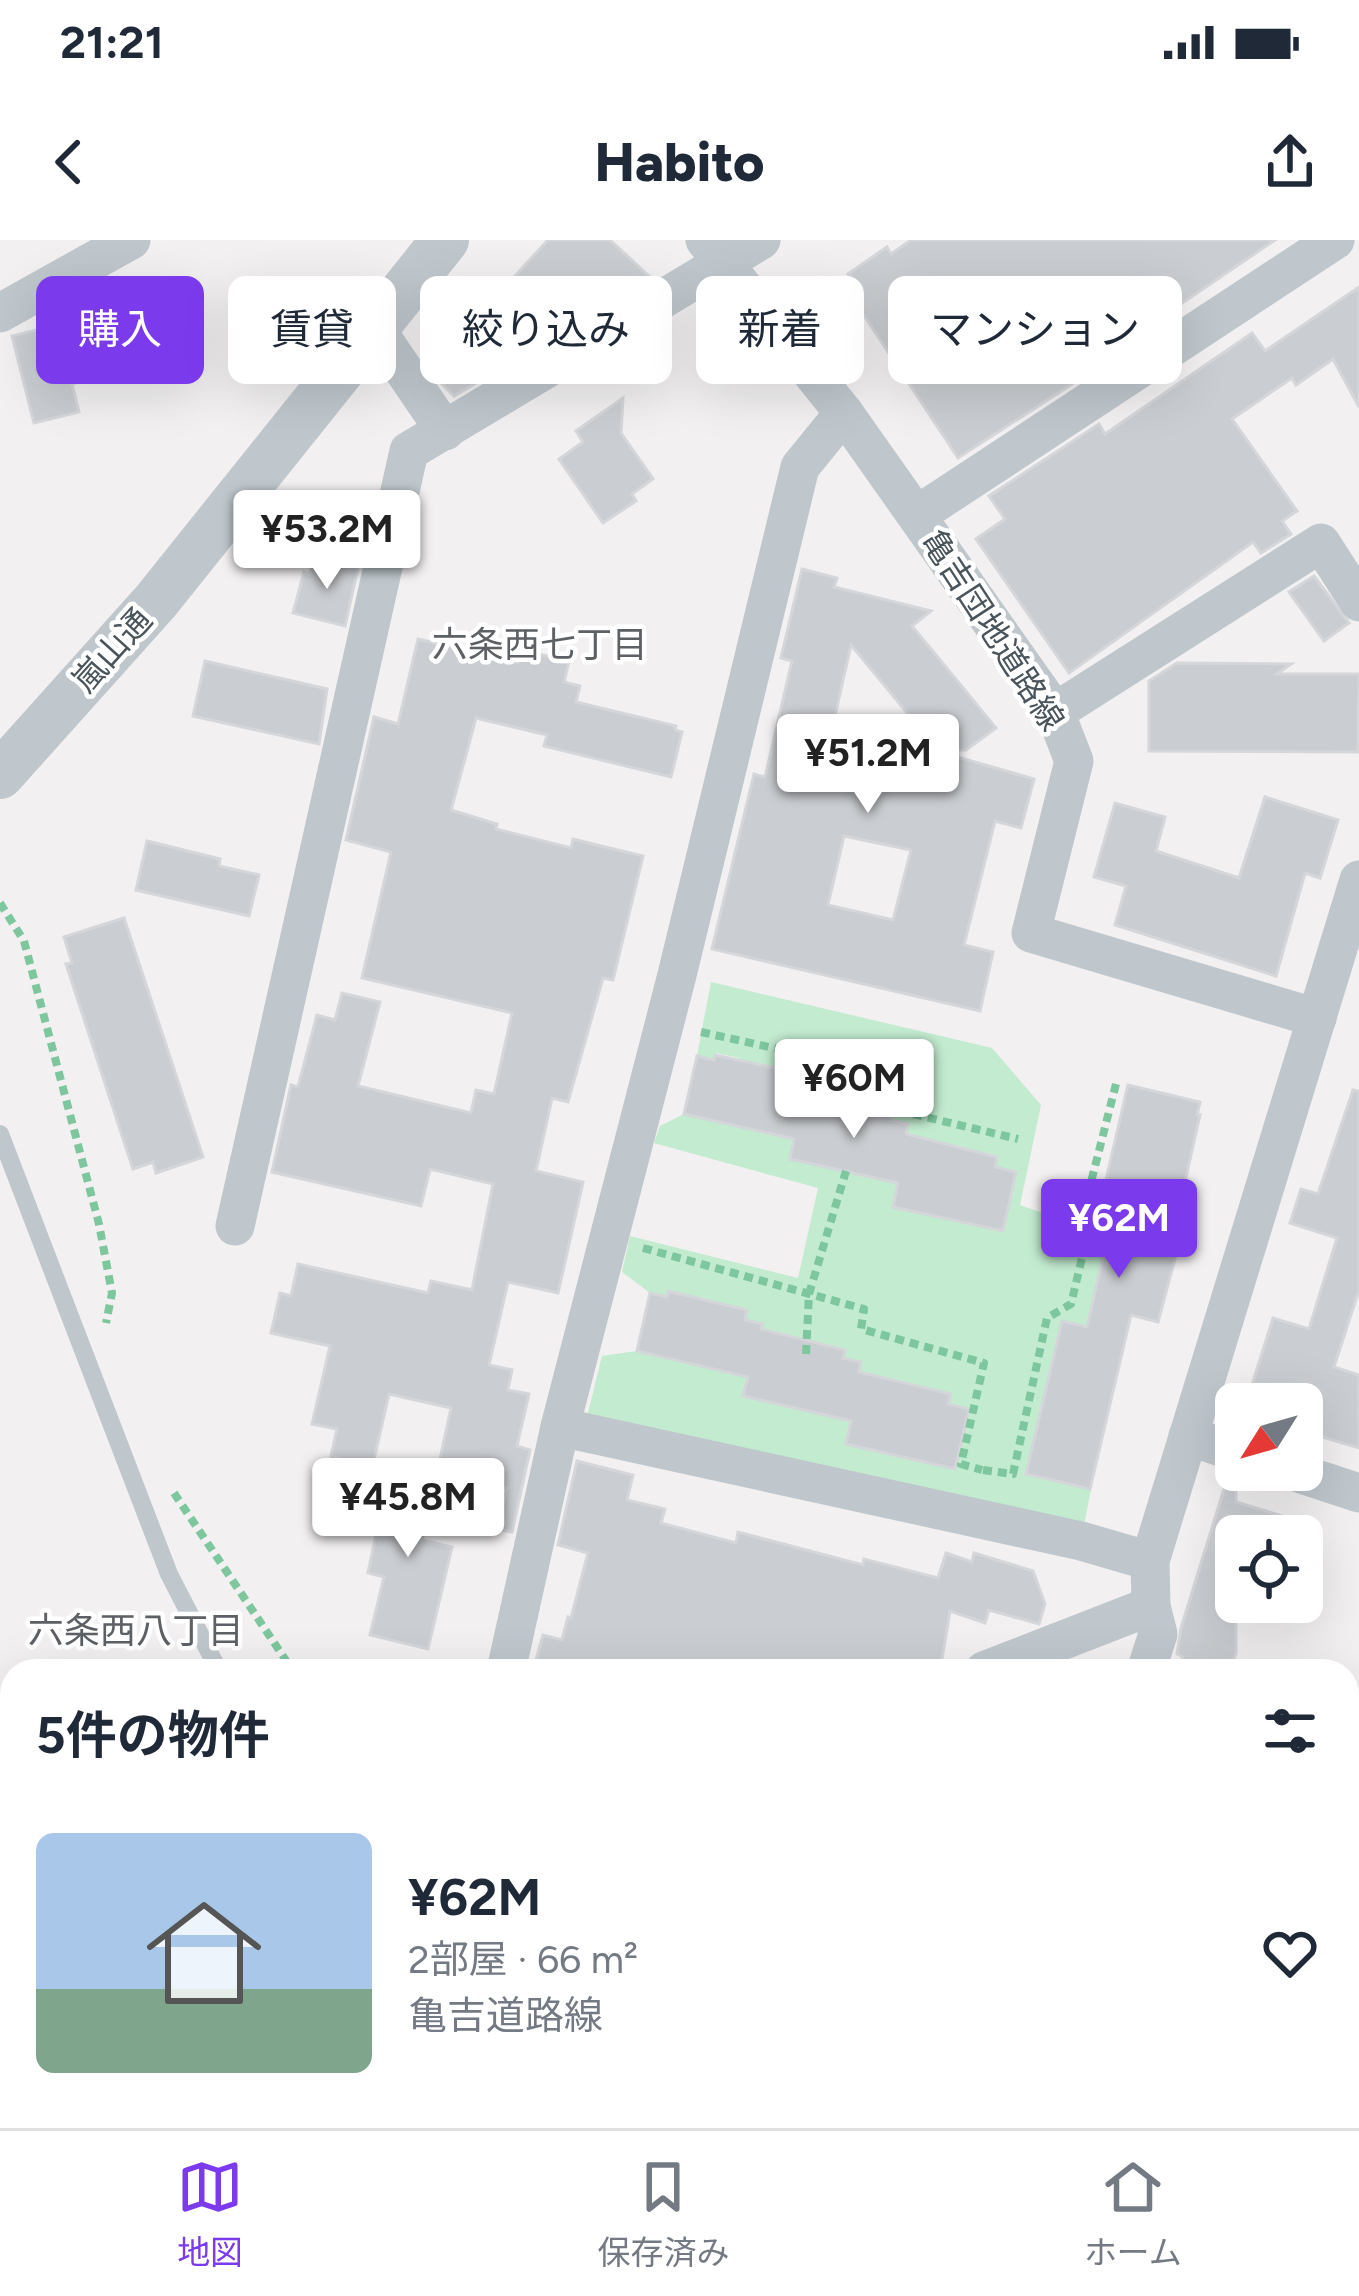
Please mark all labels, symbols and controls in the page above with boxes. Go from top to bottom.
text: 21:21 [60,15,164,69]
icon: back [36,129,102,195]
icon: share [1257,129,1323,195]
text: Habito [594,130,765,195]
chip: 購入 [36,276,204,384]
chip: 賃貸 [228,276,396,384]
chip: 絞り込み [420,276,672,384]
chip: 新着 [696,276,864,384]
chip: マンション [888,276,1182,384]
pin: ¥53.2M [229,490,425,592]
text: ¥53.2M [260,505,394,552]
street label: 亀吉団地道路線 [914,523,1072,737]
street label: 嵐山通 [64,600,160,700]
district label: 六条西七丁目 [432,623,648,666]
pin: ¥51.2M [770,714,966,816]
text: ¥51.2M [804,729,932,776]
pin: ¥60M [783,1039,925,1141]
text: ¥60M [802,1054,906,1101]
pin: ¥62M [1048,1179,1190,1281]
text: ¥62M [1068,1194,1170,1241]
north arrow [1215,1383,1323,1491]
map controls [1215,1383,1323,1623]
pin: ¥45.8M [310,1458,506,1560]
text: ¥45.8M [339,1473,477,1520]
button: locate [1215,1515,1323,1623]
district label: 六条西八丁目 [28,1609,244,1652]
icon: filters [1257,1698,1323,1764]
text: 5件の物件 [36,1705,270,1766]
text: ¥62M [408,1867,541,1928]
icon: home [132,1881,276,2025]
icon: heart [1257,1920,1323,1986]
text: 2部屋 · 66 m² [408,1936,638,1983]
text: 亀吉道路線 [408,1992,603,2039]
tab: 地図 [177,2154,243,2274]
tab: 保存済み [597,2154,729,2274]
tab: ホーム [1084,2154,1182,2274]

